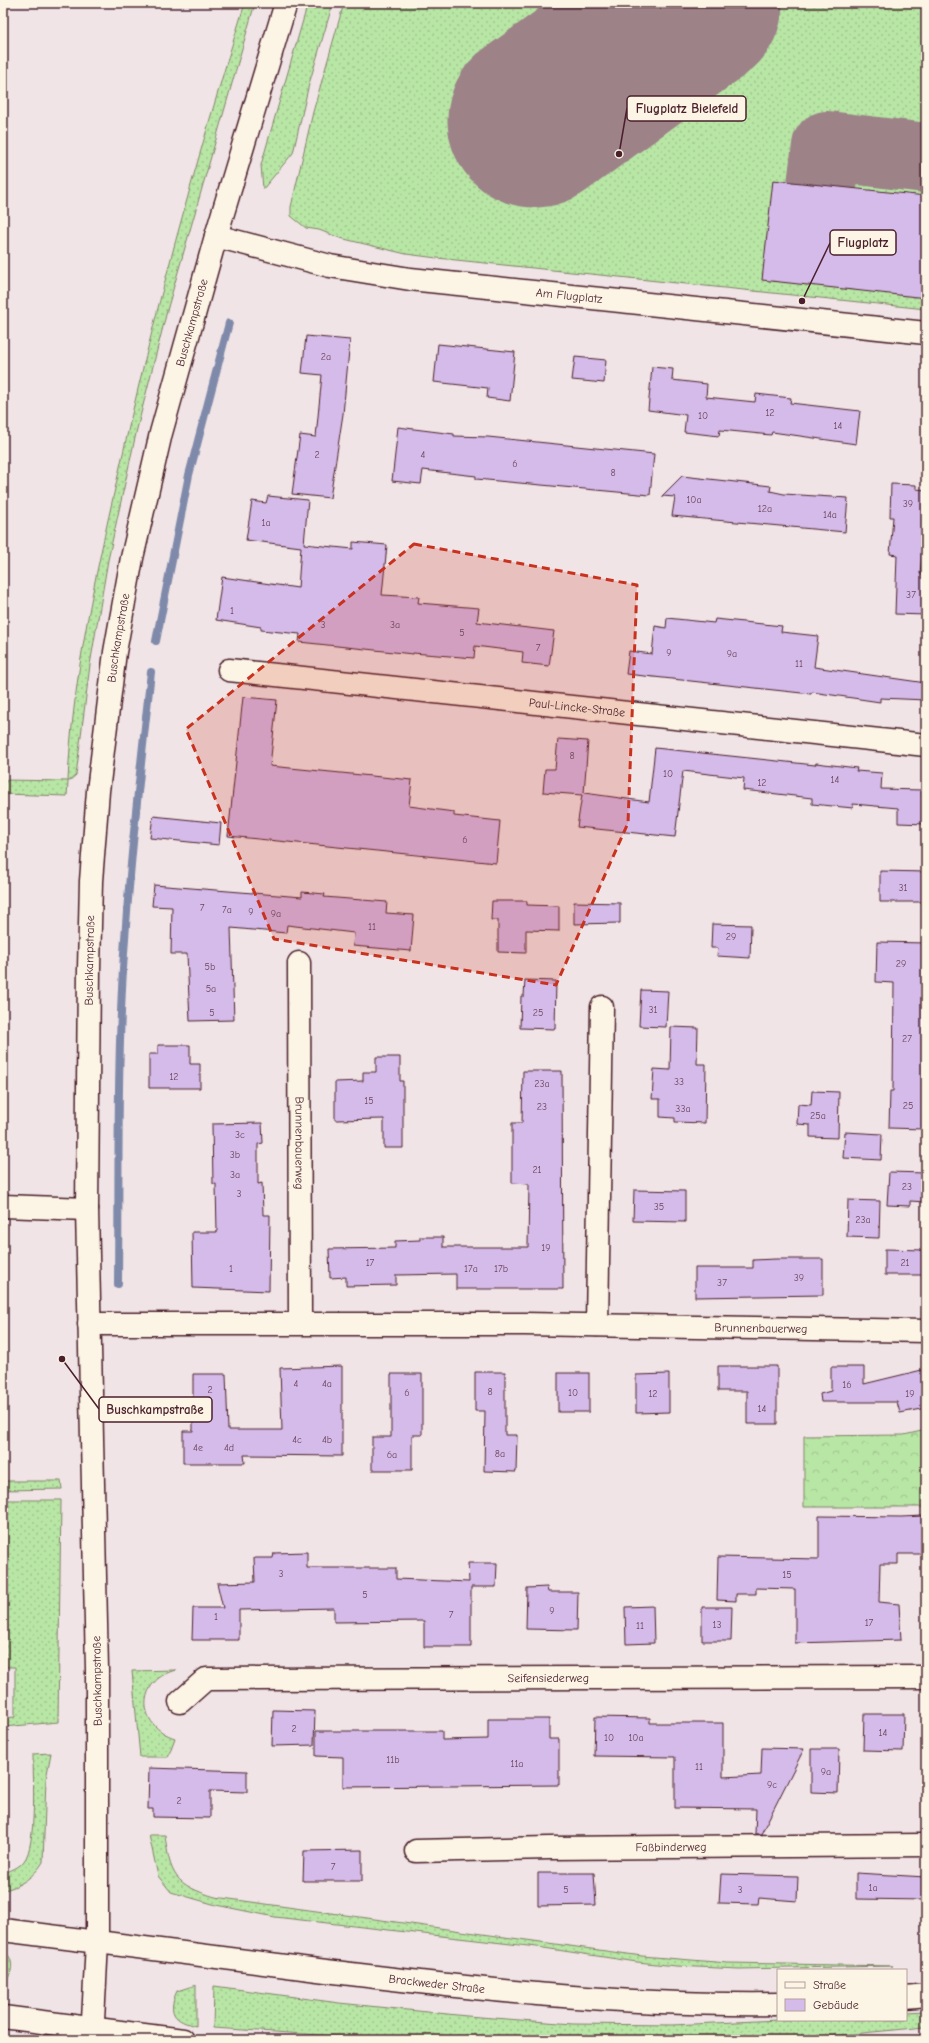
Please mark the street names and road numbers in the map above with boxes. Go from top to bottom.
street label: Buschkampstraße [173,277,211,368]
street label: Am Flugplatz [535,285,604,306]
street label: Buschkampstraße [104,592,132,683]
street label: Paul-Lincke-Straße [528,695,626,720]
street label: Buschkampstraße [82,915,97,1005]
street label: Brunnenbauerweg [292,1096,307,1190]
street label: Brunnenbauerweg [714,1320,808,1336]
street label: Buschkampstraße [89,1636,105,1726]
street label: Seifensiederweg [508,1671,589,1685]
street label: Faßbinderweg [635,1840,707,1854]
street label: Brackweder Straße [388,1972,486,1996]

